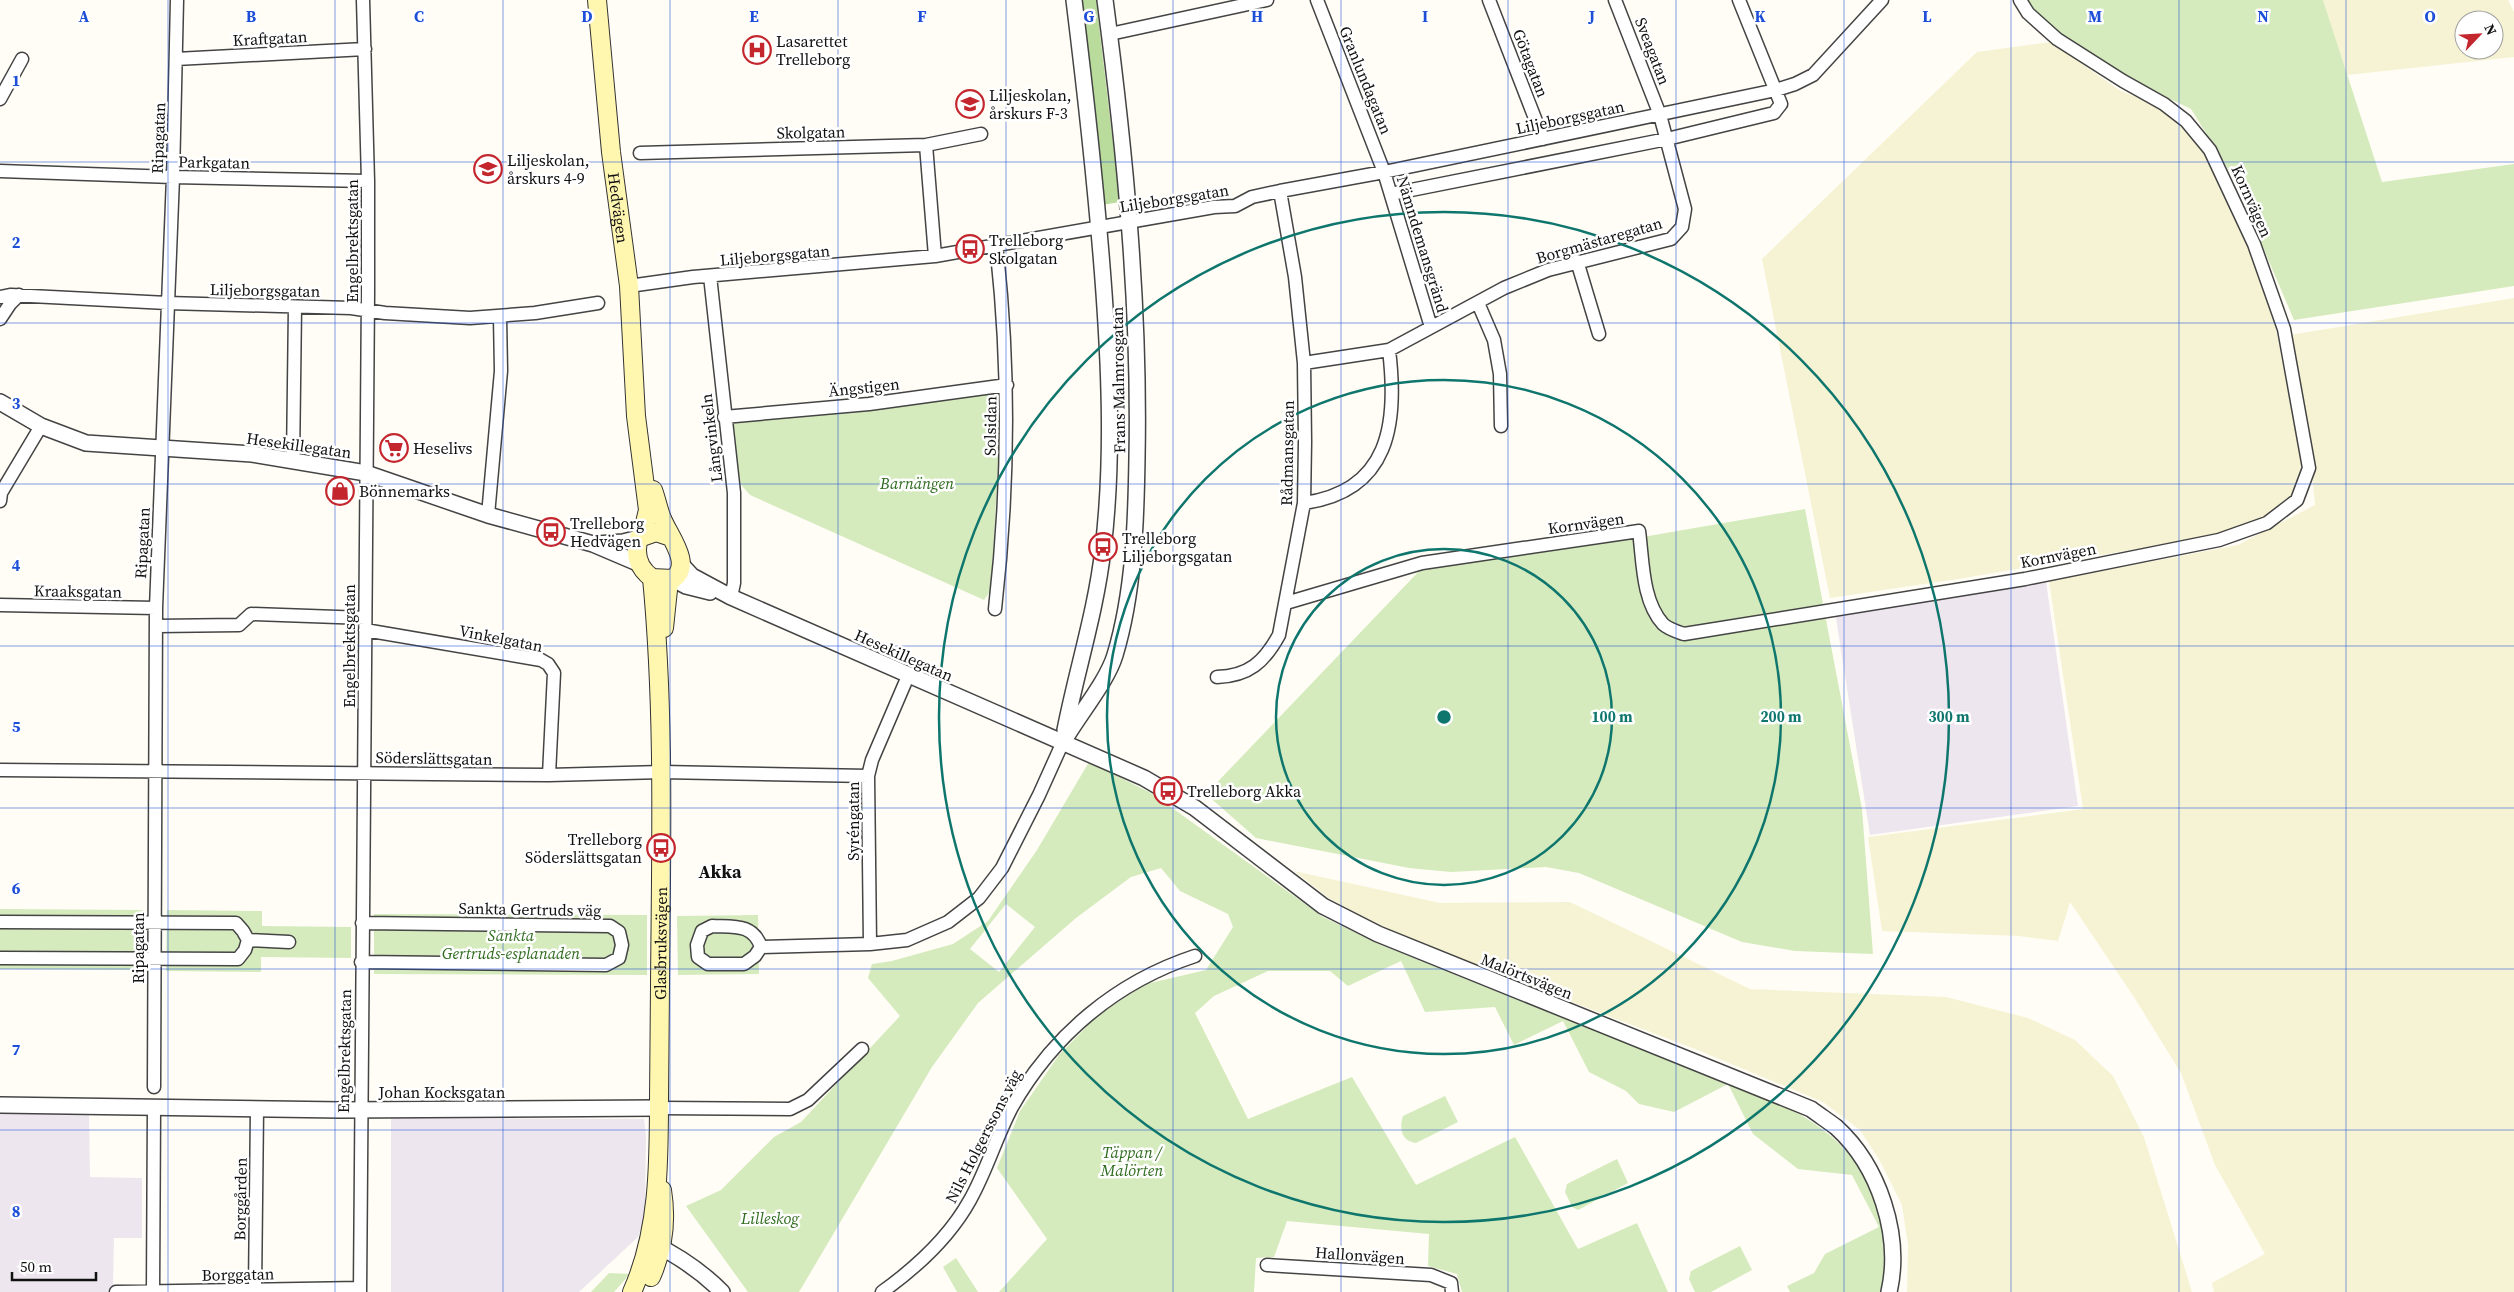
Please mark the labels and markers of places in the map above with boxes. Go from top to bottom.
place label: Lasarettet Trelleborg [776,30,850,70]
hospital icon: Lasarettet Trelleborg [742,35,772,65]
place label: Liljeskolan, årskurs F-3 [989,84,1072,124]
school or university icon: Liljeskolan, årskurs F-3 [955,89,985,119]
place label: Liljeskolan, årskurs 4-9 [507,149,590,189]
school or university icon: Liljeskolan, årskurs 4-9 [473,154,503,184]
place label: Trelleborg Skolgatan [989,229,1063,269]
bus stop icon: Trelleborg Skolgatan [955,234,985,264]
supermarket icon: Heselivs [379,433,409,463]
place label: Heselivs [413,437,473,459]
shop icon: Bönnemarks [325,476,355,506]
place label: Bönnemarks [359,480,450,502]
place label: Trelleborg Hedvägen [570,512,644,552]
bus stop icon: Trelleborg Hedvägen [536,517,566,547]
place label: Trelleborg Liljeborgsgatan [1122,527,1233,567]
bus stop icon: Trelleborg Liljeborgsgatan [1088,532,1118,562]
centre of rings [1435,708,1453,726]
bus stop icon: Trelleborg Akka [1153,776,1183,806]
place label: Trelleborg Akka [1187,780,1302,802]
place label: Trelleborg Söderslättsgatan [525,828,642,868]
bus stop icon: Trelleborg Söderslättsgatan [646,833,676,863]

